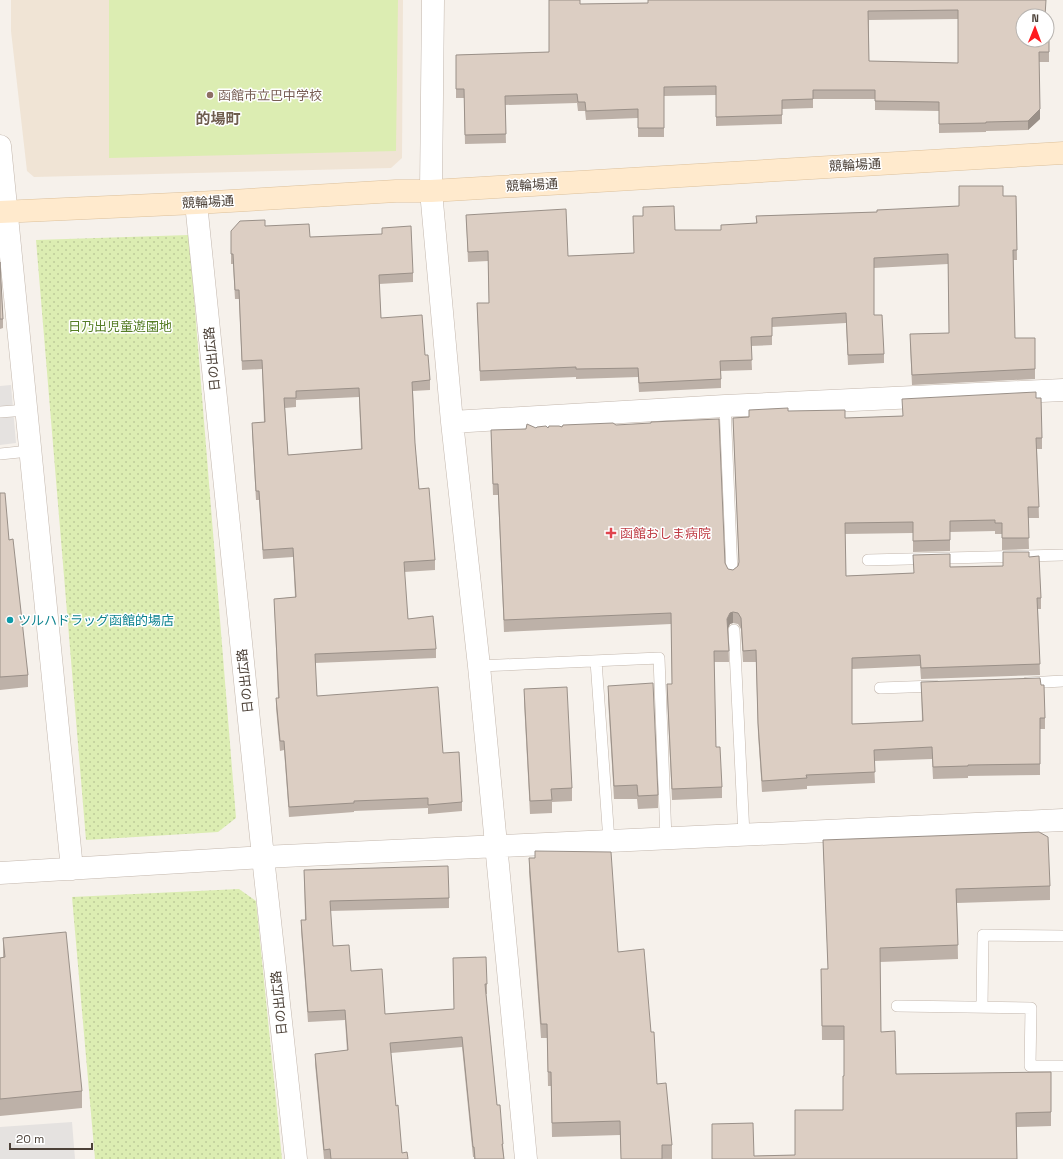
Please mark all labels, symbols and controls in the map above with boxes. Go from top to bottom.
north arrow [1015,8,1055,48]
text: N [1031,11,1039,25]
place label: 函館市立巴中学校 [218,87,322,104]
marker: 函館市立巴中学校 [205,90,215,100]
district label: 的場町 [195,109,241,128]
street label: 競輪場通 [829,155,881,175]
street label: 競輪場通 [506,175,558,195]
street label: 競輪場通 [182,192,234,212]
park label: 日乃出児童遊園地 [68,318,172,335]
street label: 日の出広路 [200,326,224,392]
place label: 函館おしま病院 [620,525,711,542]
marker: 函館おしま病院 [605,527,617,539]
place label: ツルハドラッグ函館的場店 [18,612,174,629]
marker: ツルハドラッグ函館的場店 [5,615,15,625]
street label: 日の出広路 [233,648,257,714]
street label: 日の出広路 [267,970,291,1036]
scale bar [10,1125,92,1151]
text: 20 m [16,1131,44,1147]

